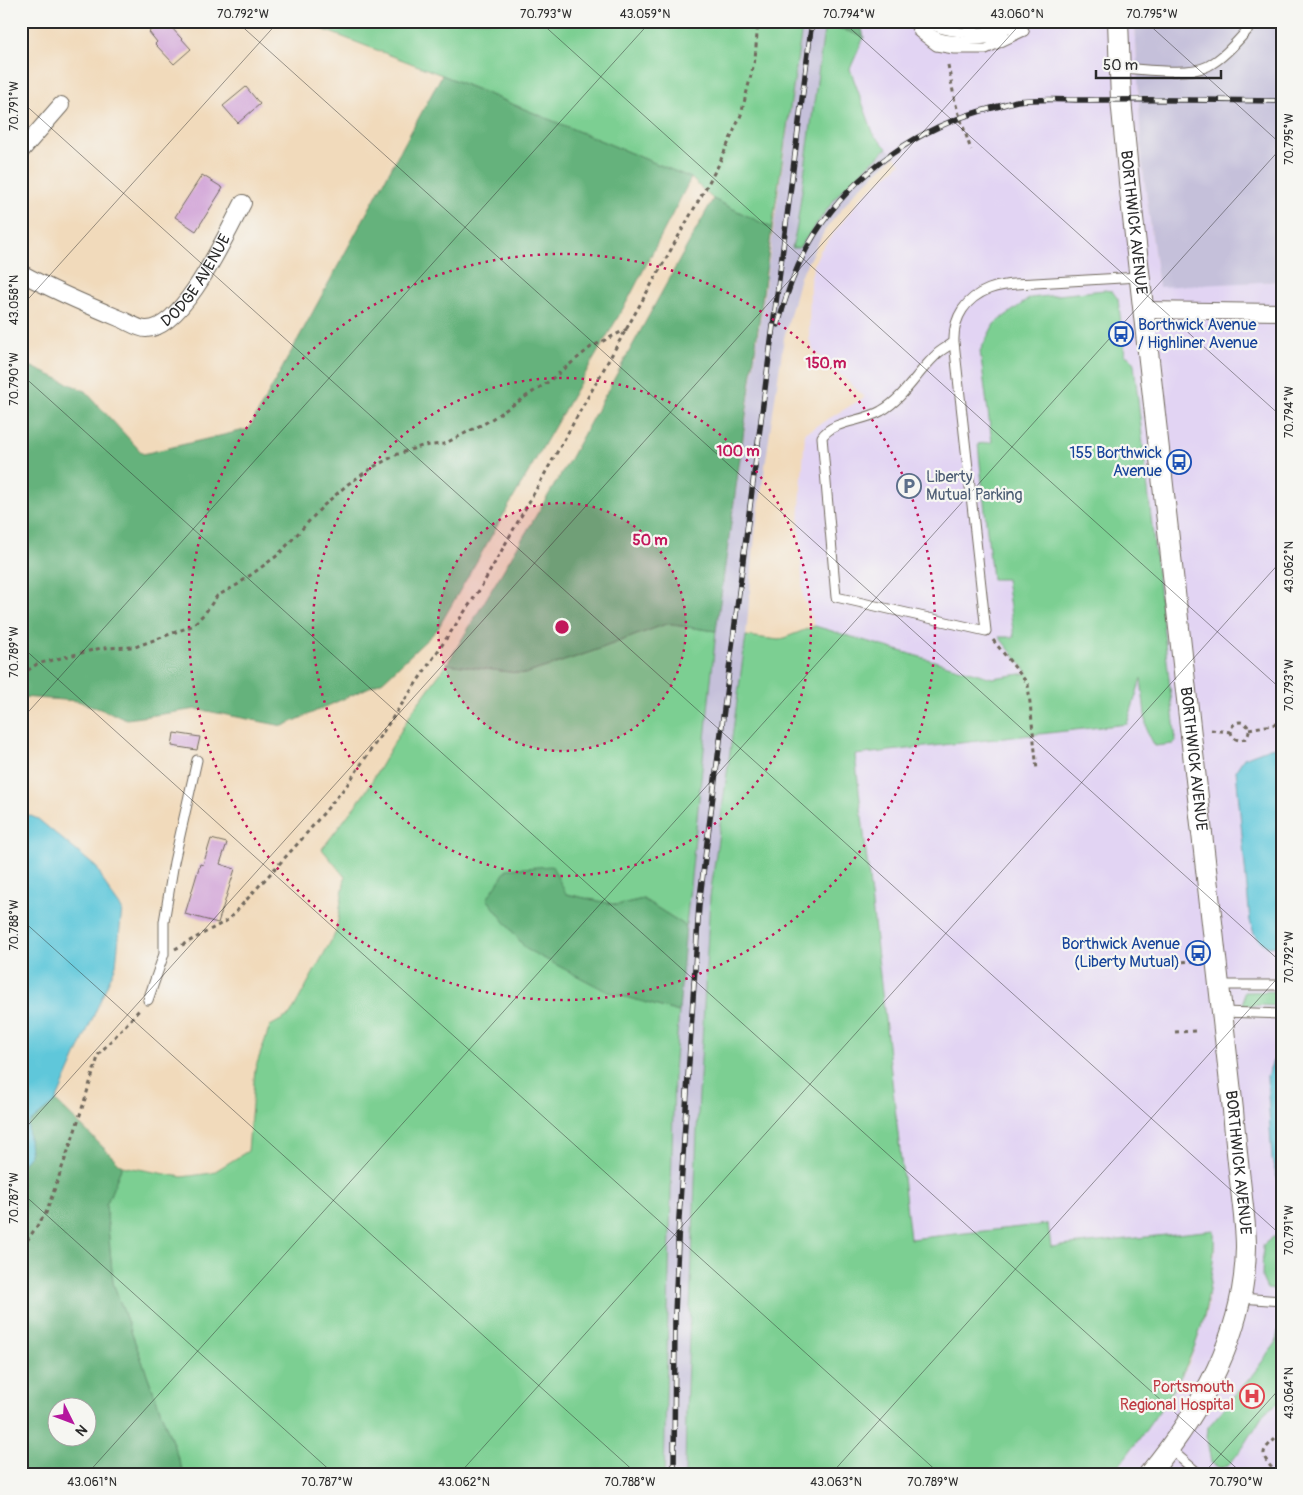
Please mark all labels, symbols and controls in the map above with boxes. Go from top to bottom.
text: 70.792°W [217,7,269,22]
text: 70.793°W [520,7,572,22]
text: 43.059°N [620,7,670,22]
text: 70.794°W [823,7,875,22]
text: 43.060°N [990,7,1044,22]
text: 70.795°W [1126,7,1178,22]
scale bar [1096,48,1220,80]
text: 50 m [1103,56,1138,75]
text: 70.791°W [7,81,22,131]
text: 70.795°W [1282,113,1297,165]
street label: BORTHWICK AVENUE [1116,149,1152,295]
street label: DODGE AVENUE [157,231,235,331]
text: 43.058°N [7,275,22,325]
place label: Borthwick Avenue / Highliner Avenue [1138,315,1258,353]
bus stop icon: Borthwick Avenue / Highliner Avenue [1108,321,1134,347]
text: 70.790°W [7,352,22,406]
text: 150 m [806,354,846,373]
text: 70.794°W [1282,386,1297,438]
text: 100 m [717,442,759,461]
place label: 155 Borthwick Avenue [1069,443,1162,481]
bus stop icon: 155 Borthwick Avenue [1166,449,1192,475]
place label: Liberty Mutual Parking [926,467,1023,505]
parking icon: Liberty Mutual Parking [896,473,922,499]
text: 50 m [633,531,667,550]
text: 43.062°N [1282,541,1297,593]
centre of rings [553,618,571,636]
text: 70.789°W [7,626,22,678]
text: 70.793°W [1282,659,1297,711]
street label: BORTHWICK AVENUE [1176,686,1212,832]
text: 70.788°W [7,899,22,951]
text: 70.792°W [1282,931,1297,983]
place label: Borthwick Avenue (Liberty Mutual) [1062,934,1180,972]
bus stop icon: Borthwick Avenue (Liberty Mutual) [1185,940,1211,966]
street label: BORTHWICK AVENUE [1221,1089,1256,1235]
text: 70.787°W [7,1172,22,1224]
text: 70.791°W [1282,1205,1297,1255]
text: 43.064°N [1282,1367,1297,1419]
place label: Portsmouth Regional Hospital [1120,1377,1234,1415]
hospital icon: Portsmouth Regional Hospital [1239,1383,1265,1409]
north arrow [48,1398,98,1448]
text: N [72,1421,91,1440]
text: 43.061°N [67,1475,117,1490]
text: 70.787°W [301,1475,353,1490]
text: 43.062°N [438,1475,490,1490]
text: 70.788°W [604,1475,656,1490]
text: 43.063°N [810,1475,862,1490]
text: 70.789°W [907,1475,959,1490]
text: 70.790°W [1209,1475,1263,1490]

